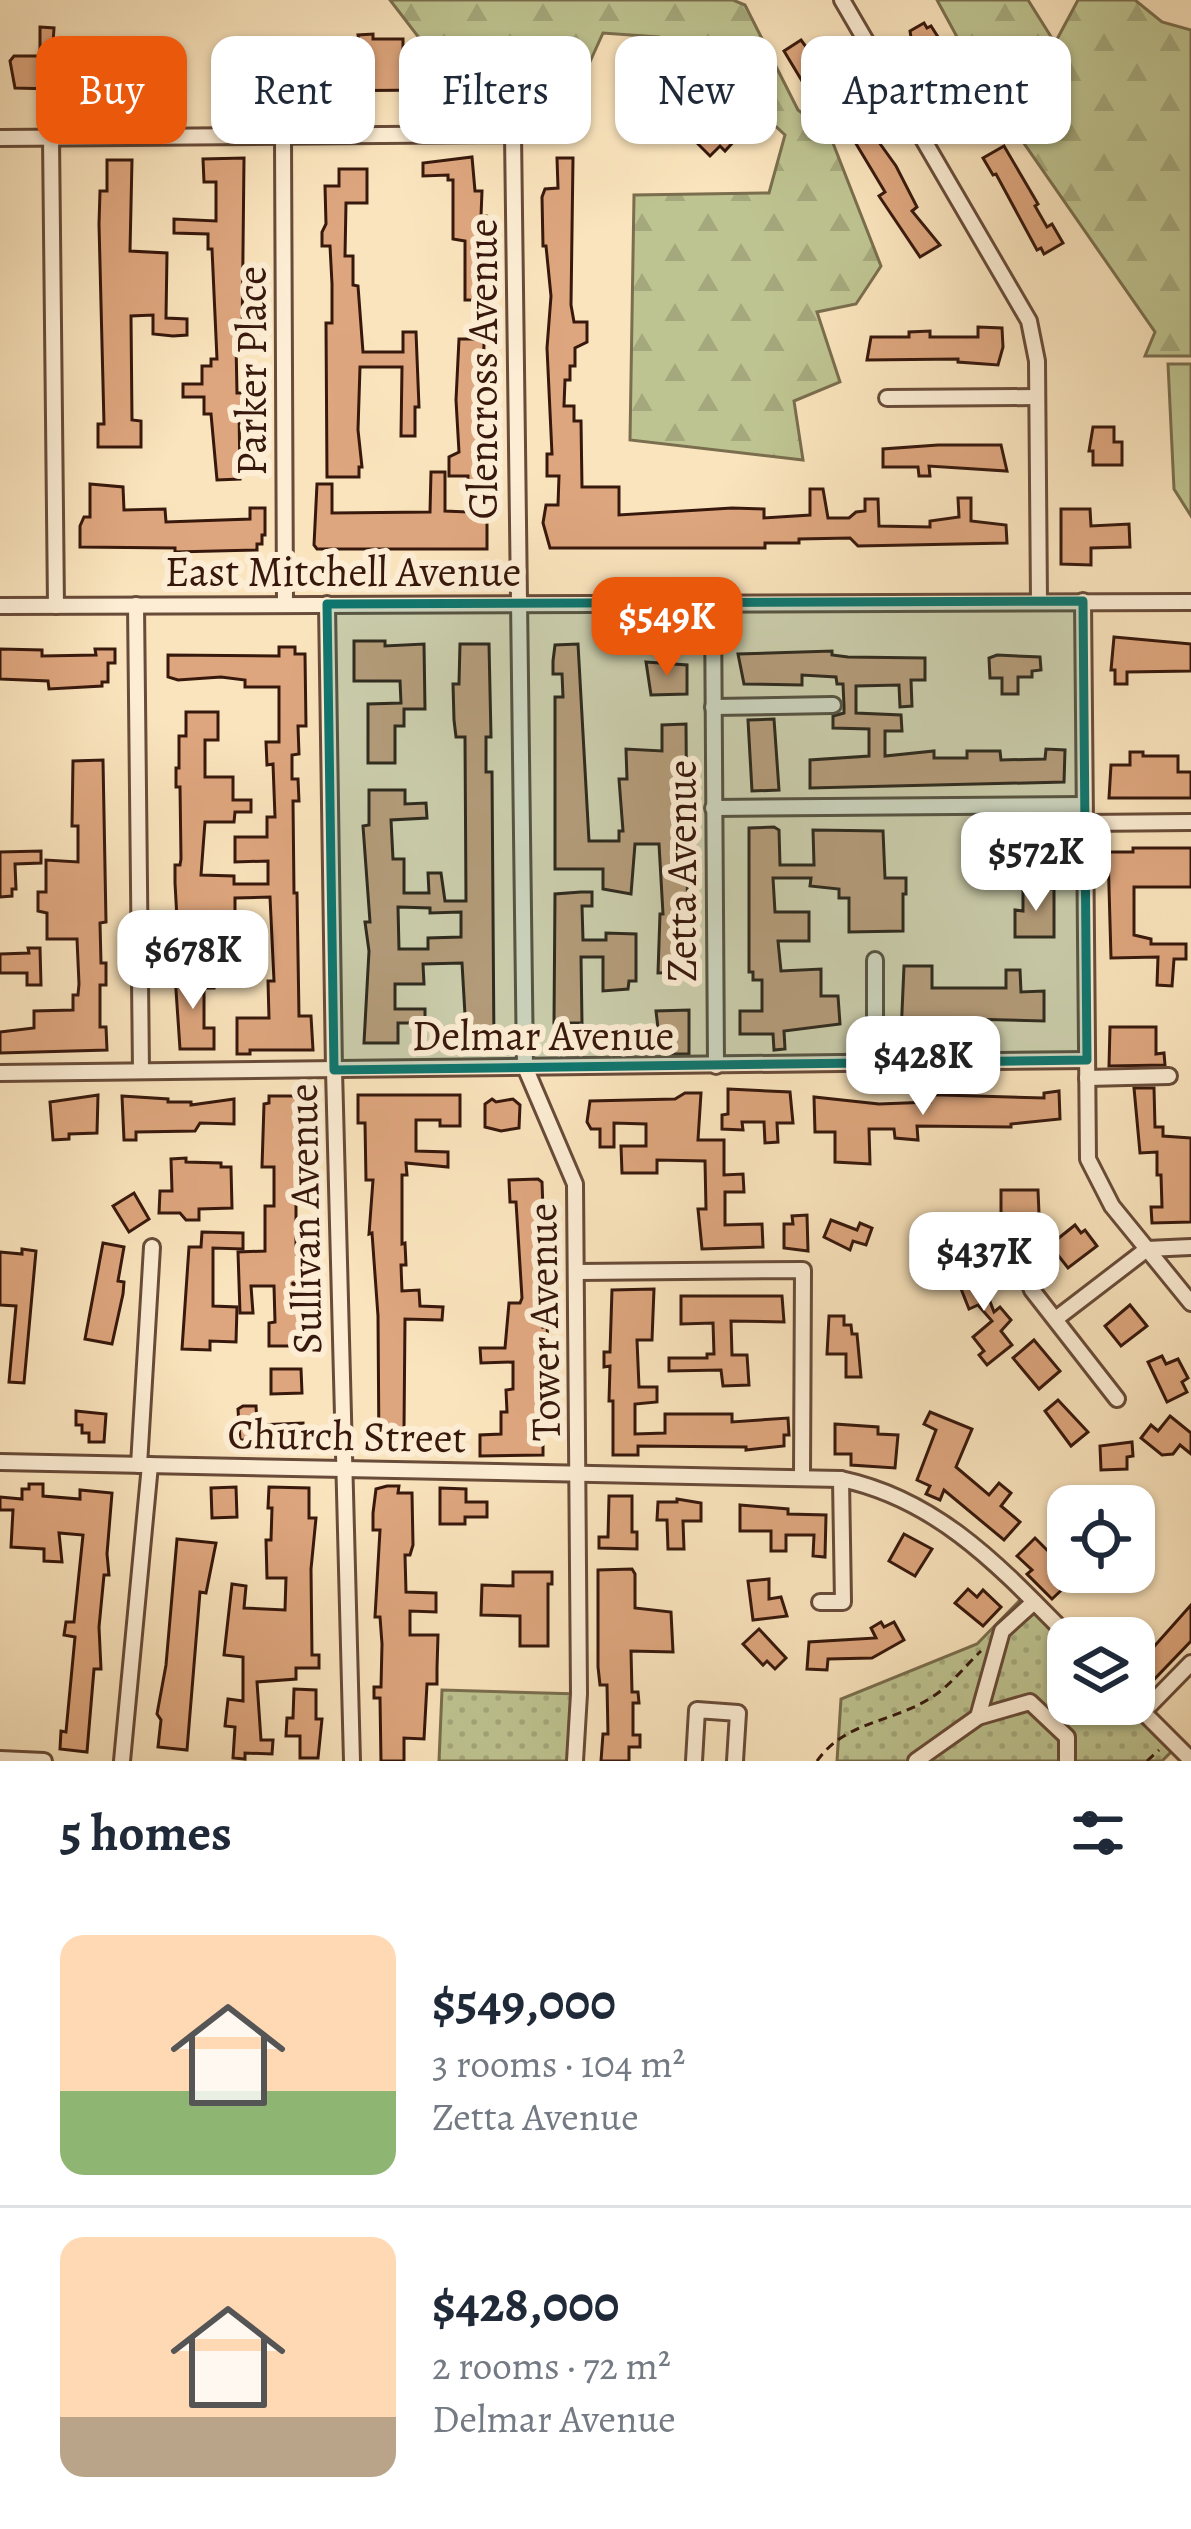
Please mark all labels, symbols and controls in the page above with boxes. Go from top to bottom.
chip: Buy [36,36,187,144]
chip: Rent [211,36,375,144]
chip: Filters [399,36,591,144]
chip: New [615,36,777,144]
chip: Apartment [801,36,1071,144]
street label: Glencross Avenue [454,218,511,520]
street label: Parker Place [223,266,280,476]
street label: East Mitchell Avenue [165,543,521,600]
pin: $549K [583,577,751,679]
text: $549K [619,589,715,642]
street label: Zetta Avenue [653,760,710,982]
pin: $572K [952,812,1120,914]
text: $572K [988,824,1084,877]
pin: $678K [109,910,277,1012]
text: $678K [144,922,242,975]
street label: Delmar Avenue [412,1007,674,1064]
pin: $428K [839,1016,1007,1118]
text: $428K [873,1028,973,1081]
street label: Sullivan Avenue [274,1083,335,1355]
street label: Tower Avenue [513,1203,574,1441]
pin: $437K [900,1212,1068,1314]
text: $437K [936,1224,1032,1277]
street label: Church Street [227,1405,467,1466]
map controls [1047,1485,1155,1725]
button: locate [1047,1485,1155,1593]
button: layers [1047,1617,1155,1725]
text: 5 homes [60,1798,232,1868]
icon: filters [1065,1800,1131,1866]
text: $549,000 [432,1967,616,2037]
icon: home [156,1983,300,2127]
text: 3 rooms · 104 m² [432,2037,685,2090]
text: Zetta Avenue [432,2090,639,2143]
text: $428,000 [432,2269,620,2339]
icon: home [156,2285,300,2429]
text: 2 rooms · 72 m² [432,2339,671,2392]
text: Delmar Avenue [432,2392,676,2445]

